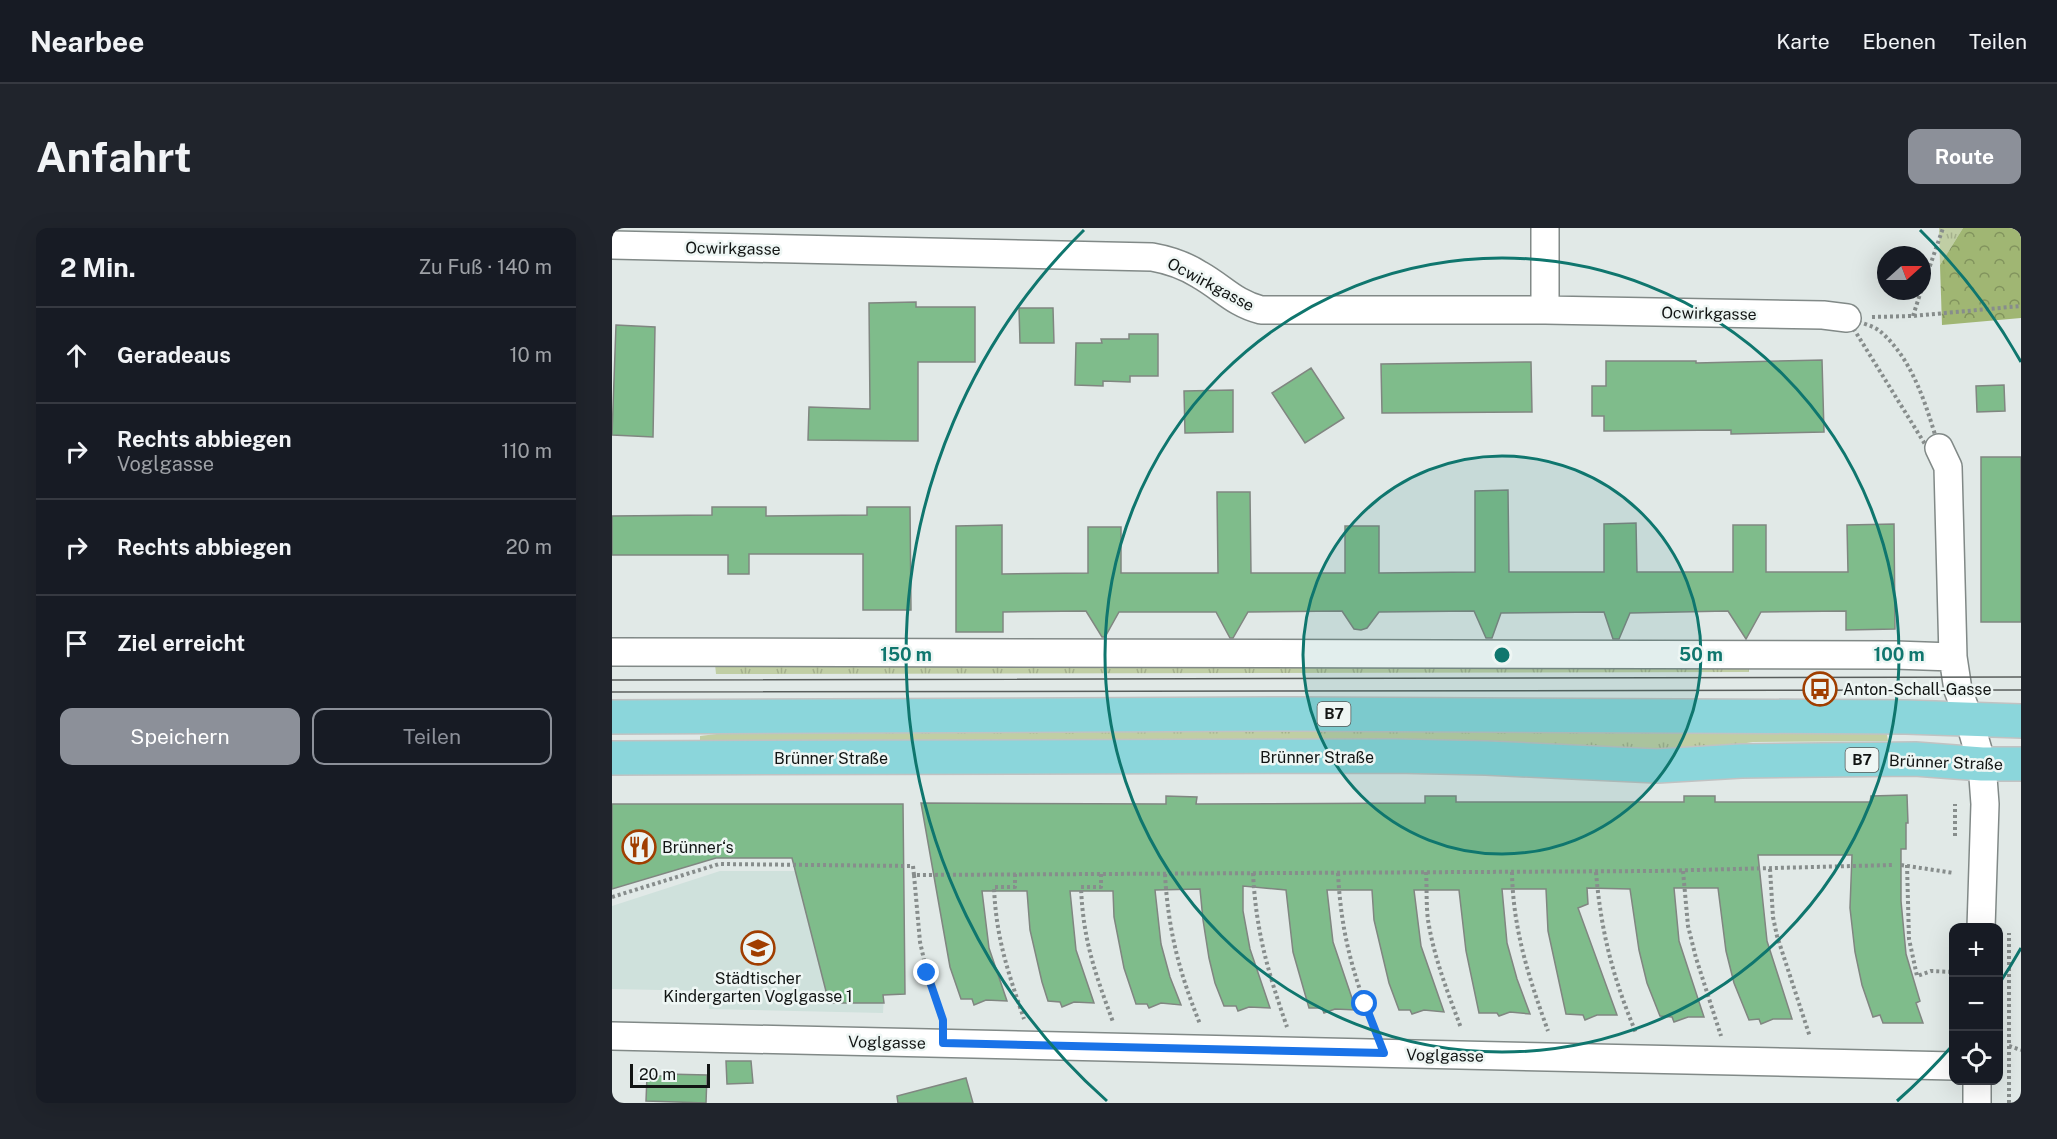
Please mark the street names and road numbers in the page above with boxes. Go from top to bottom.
street label: Ocwirkgasse [685,238,781,259]
street label: Ocwirkgasse [1164,254,1257,315]
street label: Ocwirkgasse [1661,303,1757,324]
road number: B7 [1318,702,1350,726]
street label: Brünner Straße [1260,748,1374,767]
road number: B7 [1846,748,1878,772]
street label: Brünner Straße [774,749,888,768]
street label: Brünner Straße [1889,751,2003,774]
street label: Voglgasse [848,1032,926,1053]
street label: Voglgasse [1406,1045,1484,1066]

